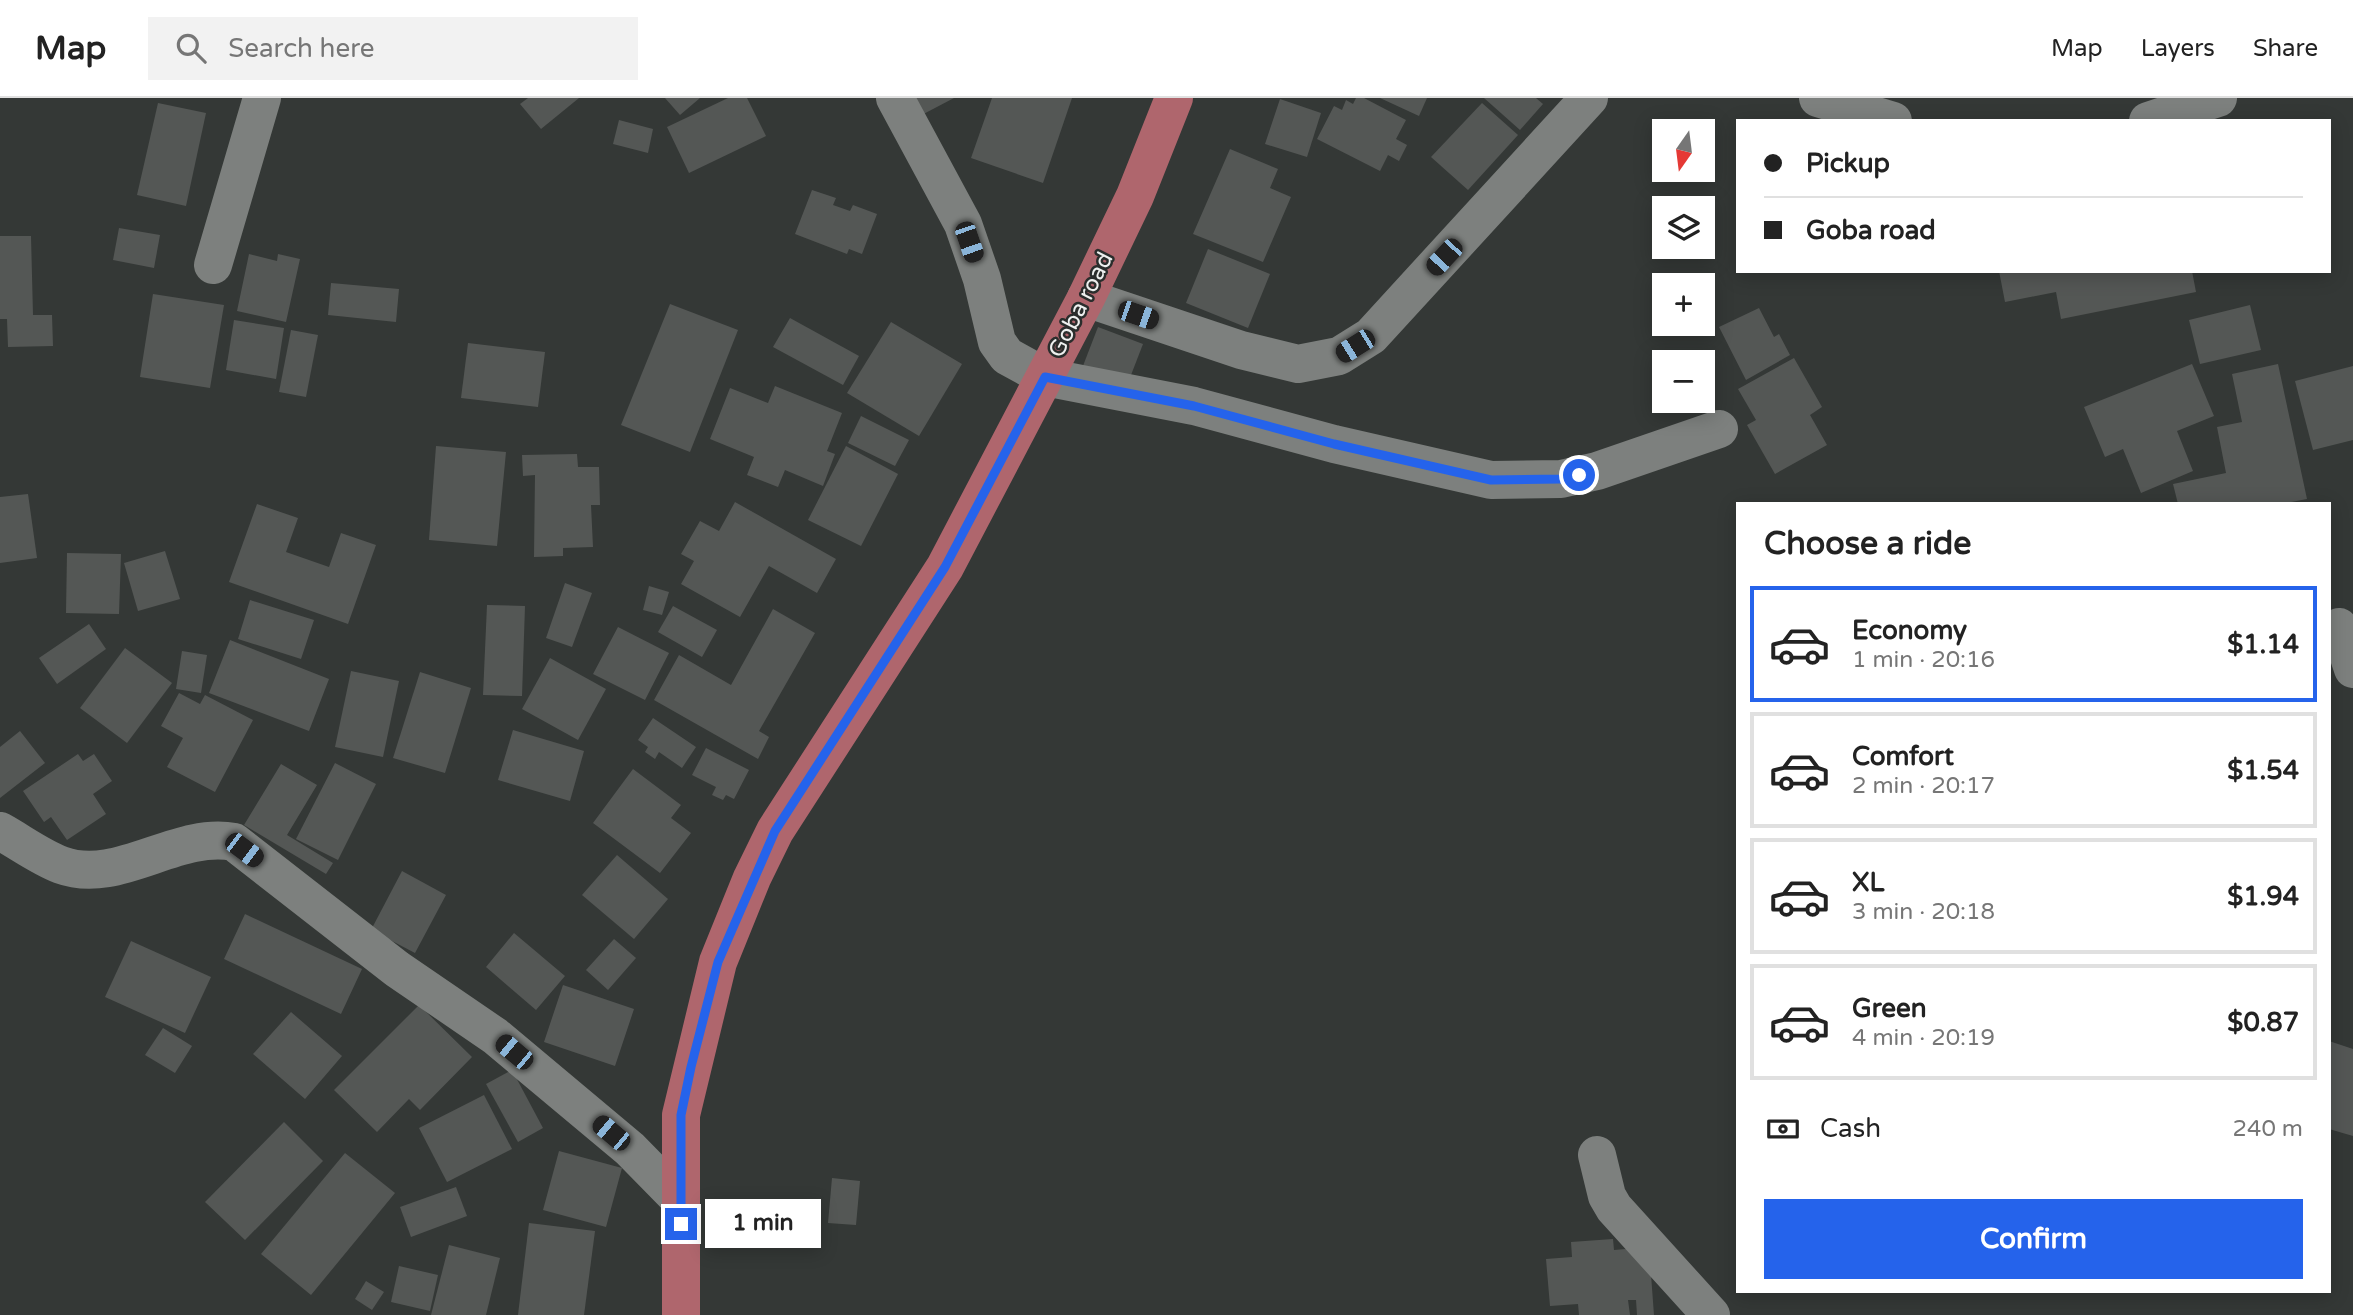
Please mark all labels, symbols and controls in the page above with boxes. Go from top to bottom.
search box [148,17,638,80]
text: Map [35,29,106,68]
icon: search [172,29,210,67]
text: Search here [228,33,374,64]
text: Map [2051,34,2103,63]
text: Layers [2141,34,2215,63]
text: Share [2253,34,2318,63]
north arrow [1652,119,1715,182]
map controls [1652,119,1715,413]
text: Pickup [1806,148,1890,179]
button: layers [1652,196,1715,259]
text: Goba road [1806,215,1936,246]
car [953,219,986,265]
car [1422,234,1467,280]
street label: Goba road [1042,248,1120,362]
button: + [1652,273,1715,336]
car [1115,298,1162,332]
car [1332,326,1379,366]
button: − [1652,350,1715,413]
route start [1563,459,1595,491]
text: Choose a ride [1764,525,1971,563]
icon: car [1768,613,1831,676]
text: Economy [1852,615,1967,646]
text: $1.14 [2227,629,2299,660]
text: 1 min · 20:16 [1852,646,1995,674]
icon: car [1768,739,1831,802]
text: Comfort [1852,741,1954,772]
text: $1.54 [2227,755,2299,786]
text: 2 min · 20:17 [1852,772,1995,800]
car [221,829,268,871]
icon: car [1768,865,1831,928]
text: XL [1852,867,1884,898]
text: $1.94 [2227,881,2299,912]
text: 3 min · 20:18 [1852,898,1995,926]
icon: car [1768,991,1831,1054]
text: Green [1852,993,1927,1024]
text: $0.87 [2227,1007,2299,1038]
text: 4 min · 20:19 [1852,1024,1995,1052]
car [492,1030,537,1074]
icon: cash [1764,1110,1802,1148]
car [589,1111,634,1155]
text: Cash [1820,1113,1881,1144]
text: 240 m [2233,1115,2303,1143]
button: Confirm [1764,1199,2303,1279]
callout: 1 min [706,1200,821,1248]
route end [665,1208,697,1240]
text: 1 min [732,1209,794,1237]

